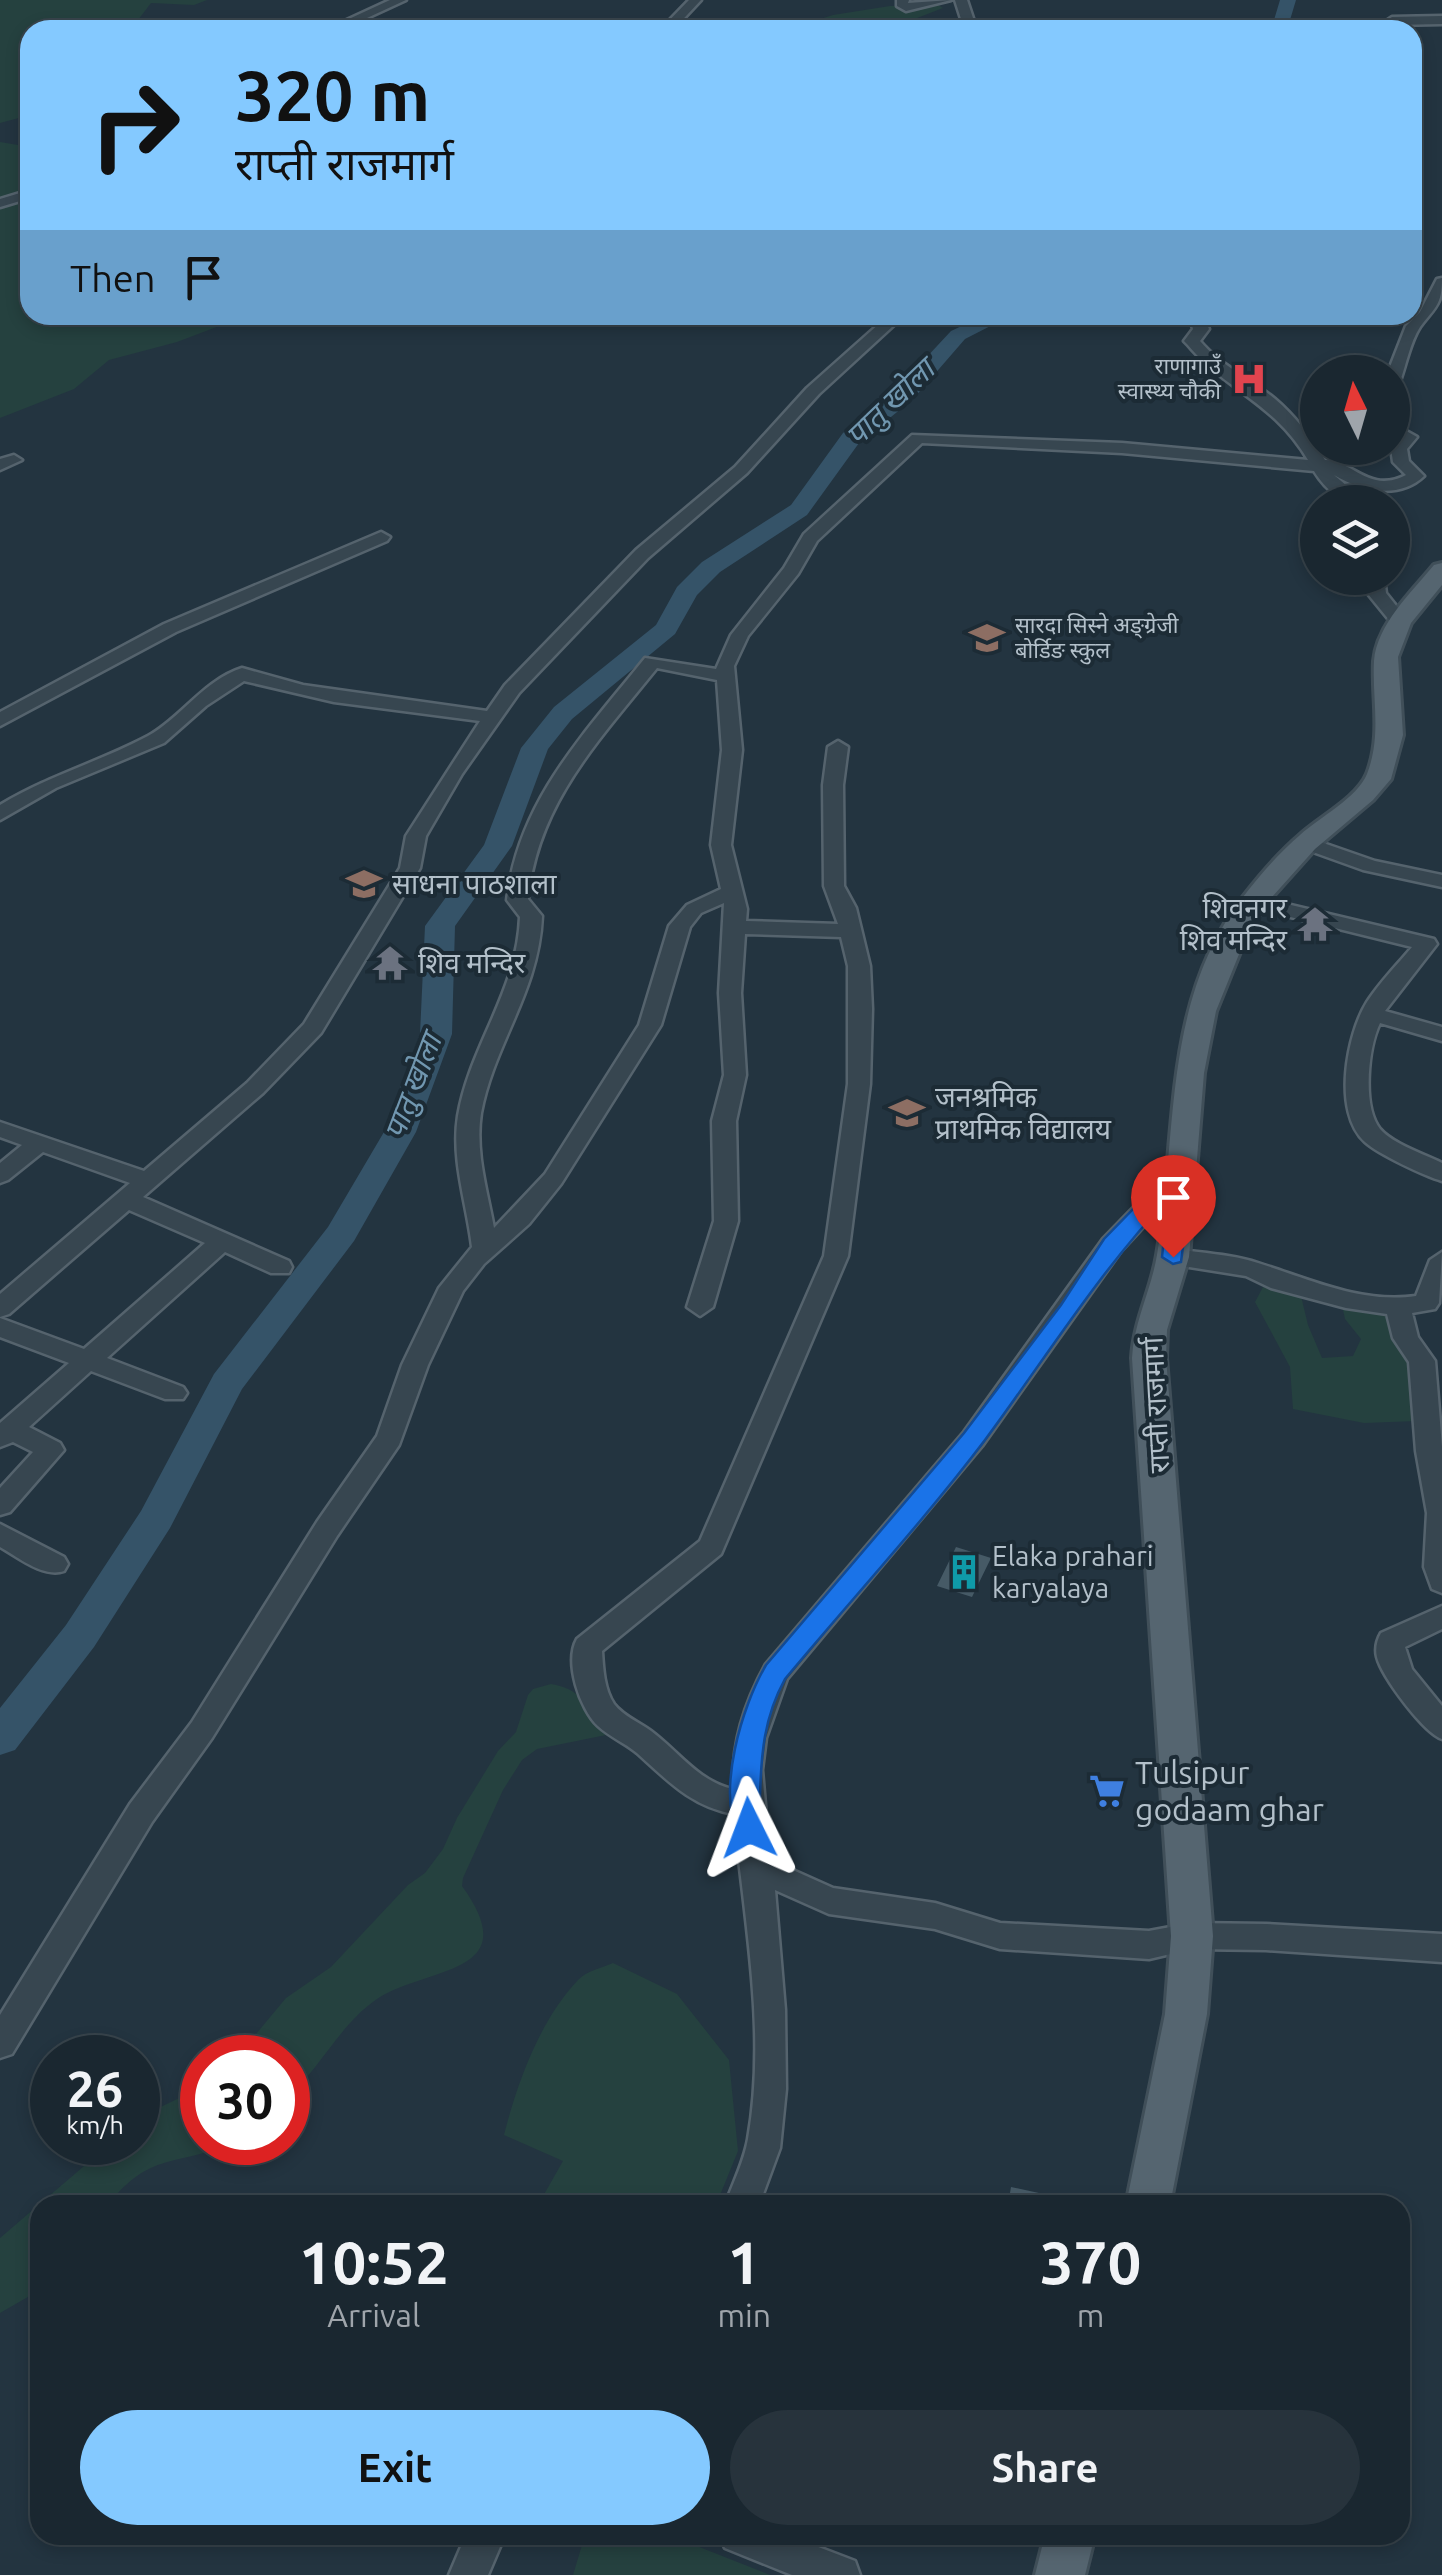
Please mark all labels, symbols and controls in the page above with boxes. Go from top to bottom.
text: 320 m [235,56,430,134]
icon: right [70,60,200,190]
text: राप्ती राजमार्ग [235,138,454,189]
icon: arrive [176,250,231,305]
text: Then [70,257,156,299]
water label: पातु खोला [838,348,946,455]
place label: राणागाउँ स्वास्थ्य चौकी [1118,353,1222,403]
north arrow [1300,355,1410,465]
map controls [1300,355,1410,595]
hospital icon: राणागाउँ स्वास्थ्य चौकी [1230,360,1268,398]
button: layers [1300,485,1410,595]
place label: सारदा सिस्ने अङ्ग्रेजी बोर्डिङ स्कुल [1015,612,1179,665]
school or university icon: सारदा सिस्ने अङ्ग्रेजी बोर्डिङ स्कुल [968,619,1006,657]
school or university icon: साधना पाठशाला [345,865,383,903]
place label: साधना पाठशाला [392,868,557,899]
place label: शिवनगर शिव मन्दिर [1180,892,1288,955]
temple icon: शिवनगर शिव मन्दिर [1296,905,1334,943]
temple icon: शिव मन्दिर [371,944,409,982]
place label: शिव मन्दिर [418,947,526,978]
water label: पातु खोला [377,1025,452,1145]
place label: जनश्रमिक प्राथमिक विद्यालय [935,1081,1112,1144]
school or university icon: जनश्रमिक प्राथमिक विद्यालय [888,1094,926,1132]
pin [1131,1155,1216,1258]
icon: arrive [1146,1170,1201,1225]
street label: राप्ती राजमार्ग [1136,1335,1175,1474]
place label: Elaka prahari karyalaya [992,1540,1154,1603]
building icon: Elaka prahari karyalaya [945,1553,983,1591]
place label: Tulsipur godaam ghar [1135,1754,1324,1827]
supermarket icon: Tulsipur godaam ghar [1088,1772,1126,1810]
position arrow [697,1776,801,1880]
speed limit sign: 30 [180,2035,310,2165]
text: 26 [67,2060,123,2116]
text: km/h [66,2111,124,2139]
text: 10:52 [299,2228,449,2295]
text: 1 [727,2228,761,2295]
text: 370 [1040,2228,1141,2295]
text: Arrival [327,2297,420,2333]
text: min [717,2297,771,2333]
text: m [1077,2297,1104,2333]
button: Exit [80,2410,710,2525]
button: Share [730,2410,1360,2525]

